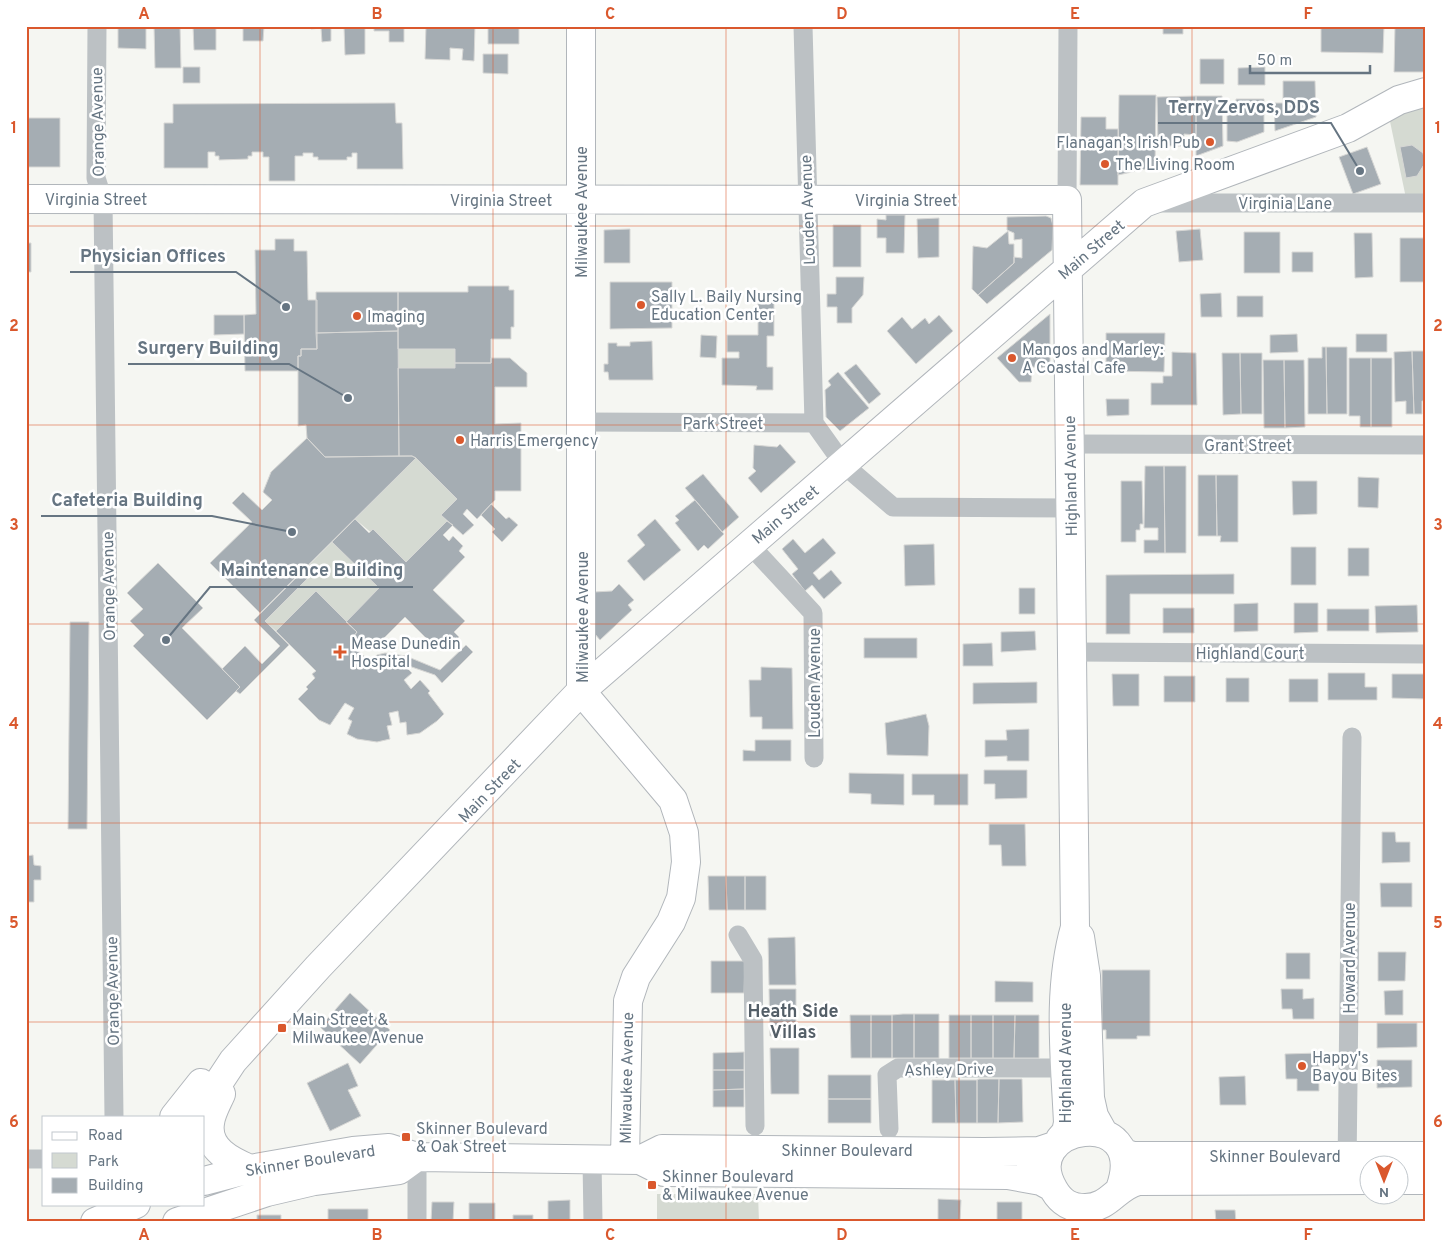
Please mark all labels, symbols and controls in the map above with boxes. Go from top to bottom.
text: A [138,5,150,25]
text: B [371,5,383,25]
text: C [605,5,615,25]
text: D [836,5,848,25]
text: E [1070,5,1080,25]
text: F [1303,5,1313,25]
scale bar [1250,42,1370,74]
text: 50 m [1257,52,1292,71]
street label: Orange Avenue [88,67,110,177]
callout: Terry Zervos, DDS [1158,90,1331,123]
text: Terry Zervos, DDS [1168,97,1320,120]
text: 1 [11,119,17,139]
text: 1 [1435,119,1441,139]
place label: Flanagan's Irish Pub [1056,134,1200,154]
marker: Flanagan's Irish Pub [1204,136,1216,148]
street label: Milwaukee Avenue [573,146,593,278]
street label: Louden Avenue [797,155,821,265]
place label: The Living Room [1115,156,1235,176]
marker: The Living Room [1099,158,1111,170]
street label: Virginia Street [45,191,147,211]
street label: Virginia Street [450,192,552,212]
street label: Virginia Street [855,192,957,212]
street label: Virginia Lane [1238,195,1332,215]
street label: Main Street [1055,216,1130,285]
callout: Physician Offices [70,239,236,272]
text: Physician Offices [80,246,226,269]
place label: Sally L. Baily Nursing Education Center [651,288,802,326]
marker: Sally L. Baily Nursing Education Center [635,299,647,311]
place label: Imaging [367,308,425,328]
marker: Imaging [351,310,363,322]
text: 2 [9,317,19,337]
text: 2 [1433,317,1443,337]
callout: Surgery Building [128,331,289,364]
text: Surgery Building [137,338,279,361]
place label: Mangos and Marley: A Coastal Cafe [1022,341,1164,379]
marker: Mangos and Marley: A Coastal Cafe [1006,352,1018,364]
street label: Park Street [683,415,763,435]
street label: Highland Avenue [1061,415,1083,537]
place label: Harris Emergency [470,432,598,452]
marker: Harris Emergency [454,434,466,446]
street label: Grant Street [1204,437,1292,457]
street label: Main Street [749,482,824,549]
callout: Cafeteria Building [41,483,212,516]
text: Cafeteria Building [51,490,203,513]
text: 3 [9,516,19,536]
text: 3 [1433,516,1443,536]
street label: Orange Avenue [99,531,121,641]
street label: Milwaukee Avenue [574,551,594,683]
callout: Maintenance Building [210,554,413,587]
text: Maintenance Building [221,560,403,583]
street label: Louden Avenue [806,628,826,738]
place label: Mease Dunedin Hospital [351,635,461,673]
marker: Mease Dunedin Hospital [333,645,347,659]
street label: Highland Court [1195,645,1305,665]
text: 4 [9,715,19,735]
text: 4 [1433,715,1443,735]
street label: Main Street [455,755,526,828]
street label: Howard Avenue [1341,902,1361,1014]
text: 5 [9,914,19,934]
text: 5 [1433,914,1443,934]
street label: Orange Avenue [103,936,125,1046]
district label: Heath Side Villas [747,1001,839,1045]
street label: Highland Avenue [1057,1003,1077,1123]
place label: Main Street & Milwaukee Avenue [292,1011,424,1049]
street label: Milwaukee Avenue [617,1012,639,1144]
marker: Main Street & Milwaukee Avenue [276,1022,288,1034]
place label: Happy's Bayou Bites [1312,1049,1398,1087]
street label: Ashley Drive [904,1060,994,1082]
marker: Happy's Bayou Bites [1296,1060,1308,1072]
text: 6 [9,1113,19,1133]
text: 6 [1433,1113,1443,1133]
legend [42,1116,205,1206]
place label: Skinner Boulevard & Oak Street [416,1120,548,1158]
text: Road [88,1127,123,1146]
marker: Skinner Boulevard & Oak Street [400,1131,412,1143]
street label: Skinner Boulevard [244,1142,377,1182]
street label: Skinner Boulevard [781,1142,913,1162]
street label: Skinner Boulevard [1209,1148,1341,1168]
text: Park [88,1153,119,1172]
north arrow [1360,1156,1410,1206]
place label: Skinner Boulevard & Milwaukee Avenue [662,1168,809,1206]
text: Building [88,1177,143,1196]
marker: Skinner Boulevard & Milwaukee Avenue [646,1179,658,1191]
text: N [1379,1183,1389,1200]
text: A [138,1226,150,1246]
text: B [371,1226,383,1246]
text: C [605,1226,615,1246]
text: D [836,1226,848,1246]
text: E [1070,1226,1080,1246]
text: F [1303,1226,1313,1246]

